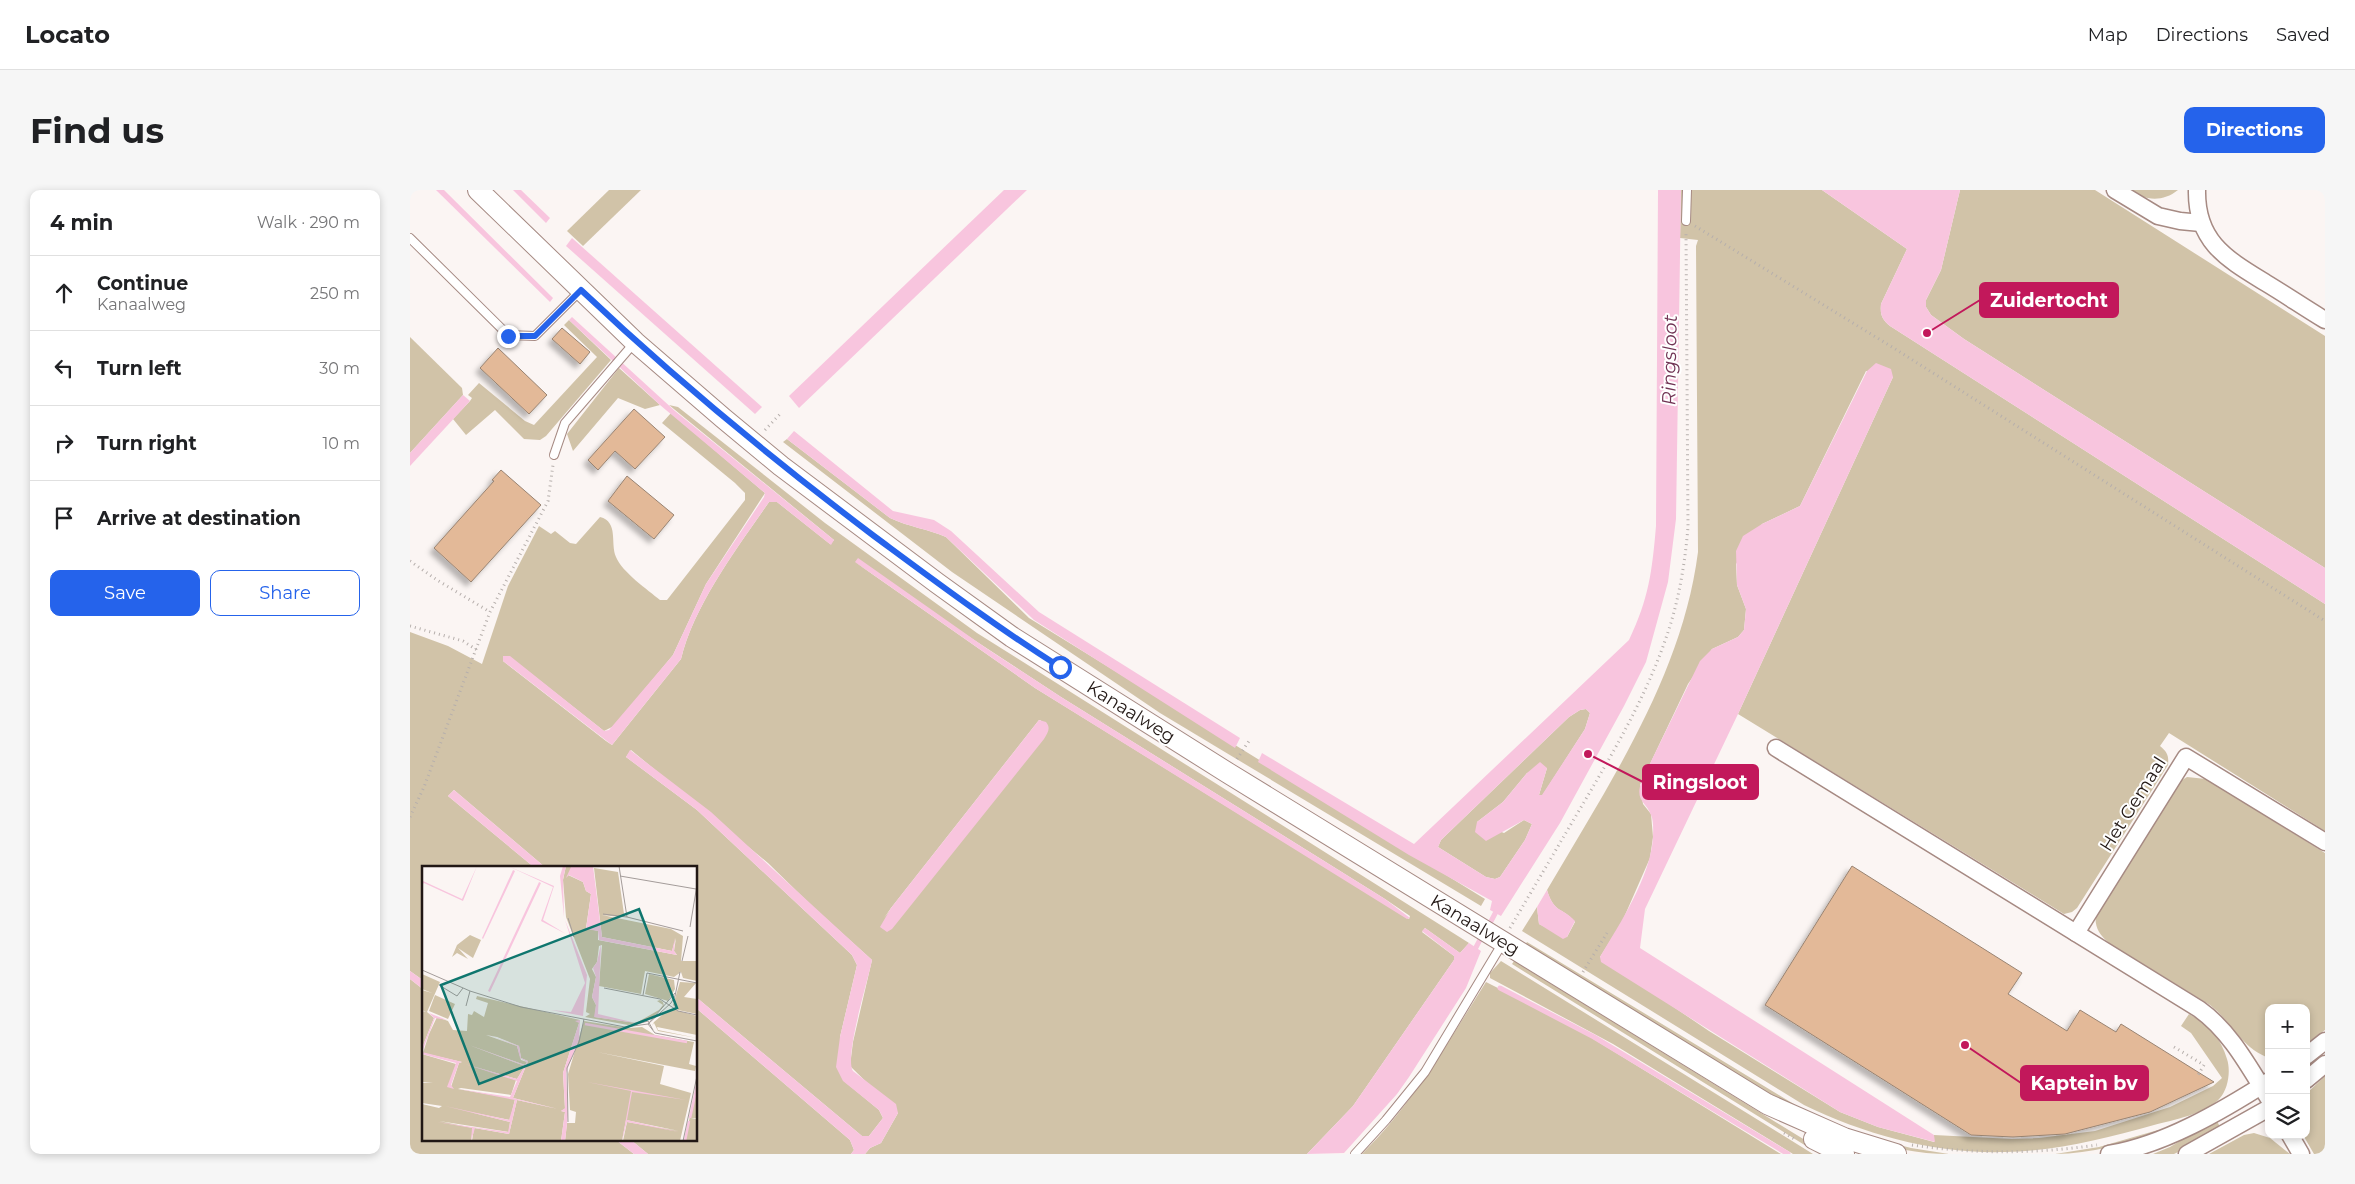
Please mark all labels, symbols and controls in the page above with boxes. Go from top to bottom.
text: Locato [25,20,110,49]
text: Map [2088,24,2128,46]
text: Directions [2156,24,2248,46]
text: Saved [2276,24,2330,46]
button: Directions [2184,107,2325,153]
text: Find us [30,109,164,152]
text: 4 min [50,210,113,235]
text: Walk · 290 m [257,213,360,232]
text: Continue [97,272,188,295]
icon: ahead [50,279,78,307]
callout: Zuidertocht [1980,283,2118,317]
text: 250 m [310,284,360,303]
text: Zuidertocht [1990,289,2108,312]
text: Kanaalweg [97,295,186,314]
water label: Ringsloot [1657,314,1682,406]
route end [497,325,520,348]
icon: left [50,354,78,382]
text: Turn left [97,357,182,380]
text: 30 m [319,359,360,378]
icon: right [50,429,78,457]
text: Turn right [97,432,197,455]
text: 10 m [322,434,360,453]
icon: arrive [50,504,78,532]
text: Arrive at destination [97,507,301,530]
button: Save [50,570,200,616]
button: Share [210,570,360,616]
route start [1049,656,1072,679]
street label: Kanaalweg [1083,676,1179,748]
street label: Het Gemaal [2095,753,2171,855]
callout: Ringsloot [1643,765,1758,799]
text: Ringsloot [1652,771,1748,794]
inset map [422,866,698,1142]
street label: Kanaalweg [1426,890,1524,960]
map controls [2265,1004,2310,1139]
button: + [2265,1004,2310,1049]
button: − [2265,1049,2310,1094]
callout: Kaptein bv [2021,1066,2148,1100]
text: Kaptein bv [2030,1072,2138,1095]
button: layers [2265,1094,2310,1139]

